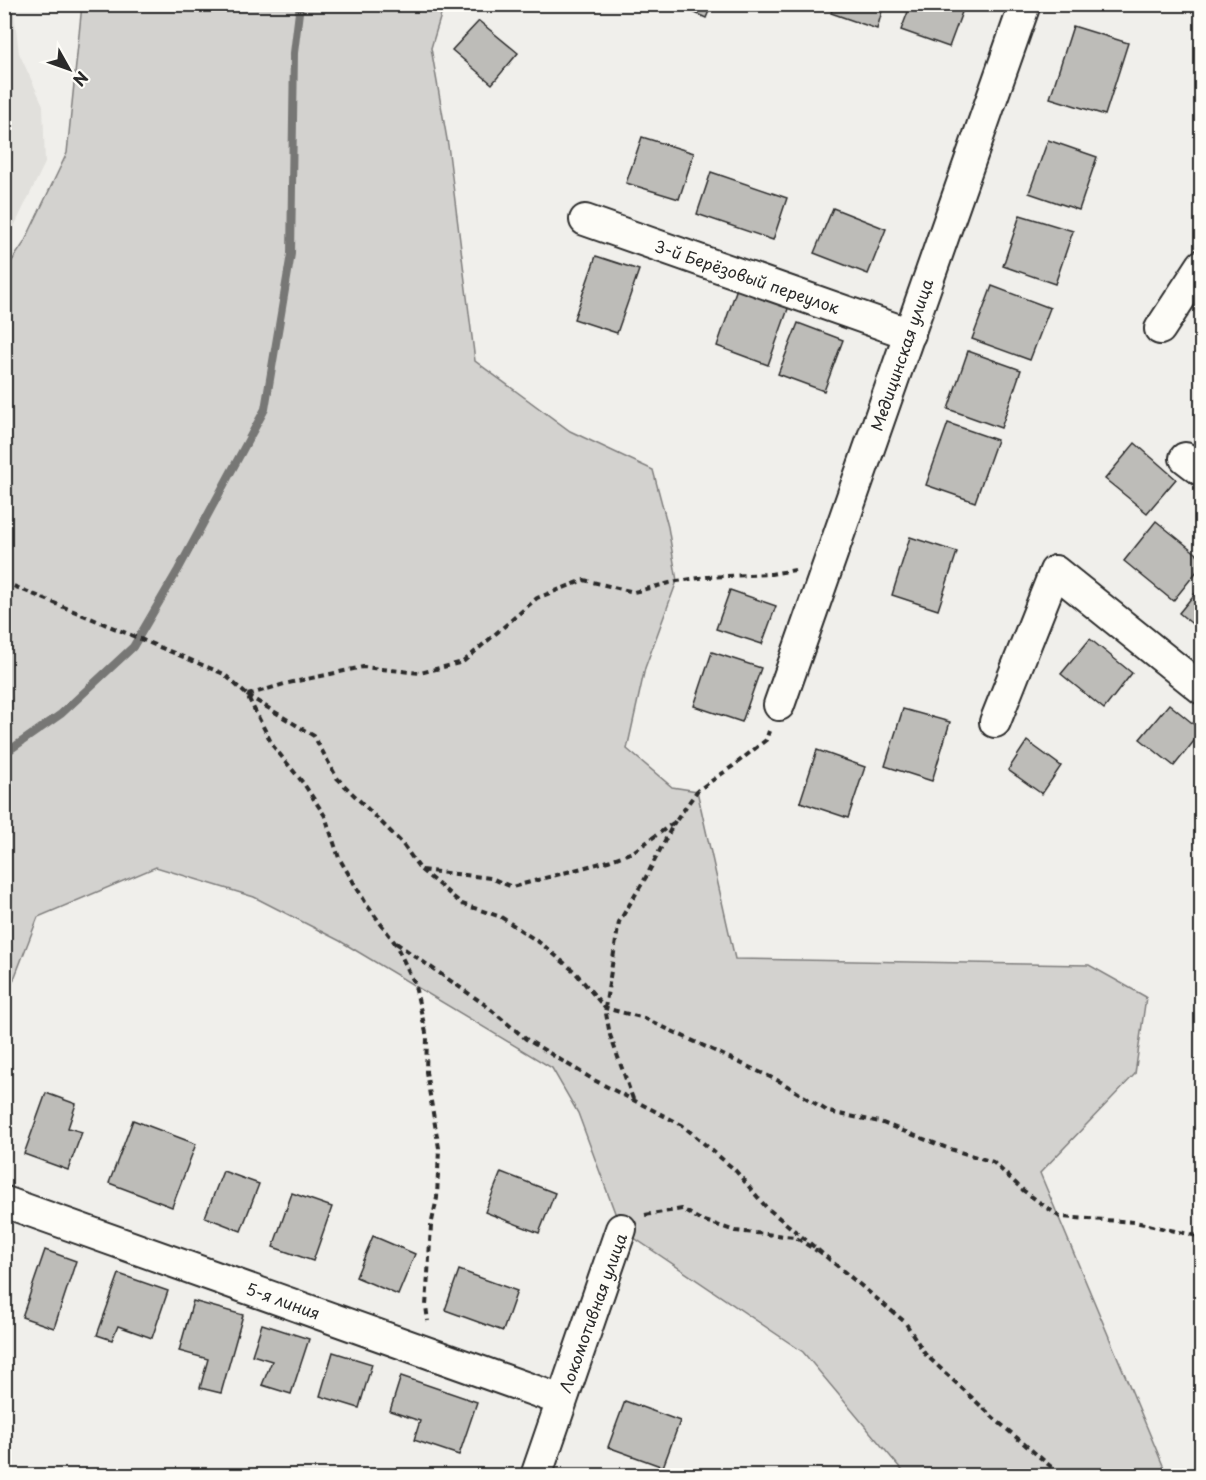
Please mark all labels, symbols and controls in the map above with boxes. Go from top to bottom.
north arrow [39,39,99,99]
text: N [68,67,95,92]
street label: 3-й Берёзовый переулок [652,233,843,319]
street label: Медицинская улица [864,275,938,434]
street label: Локомотивная улица [552,1230,632,1396]
street label: 5-я линия [243,1276,324,1325]

